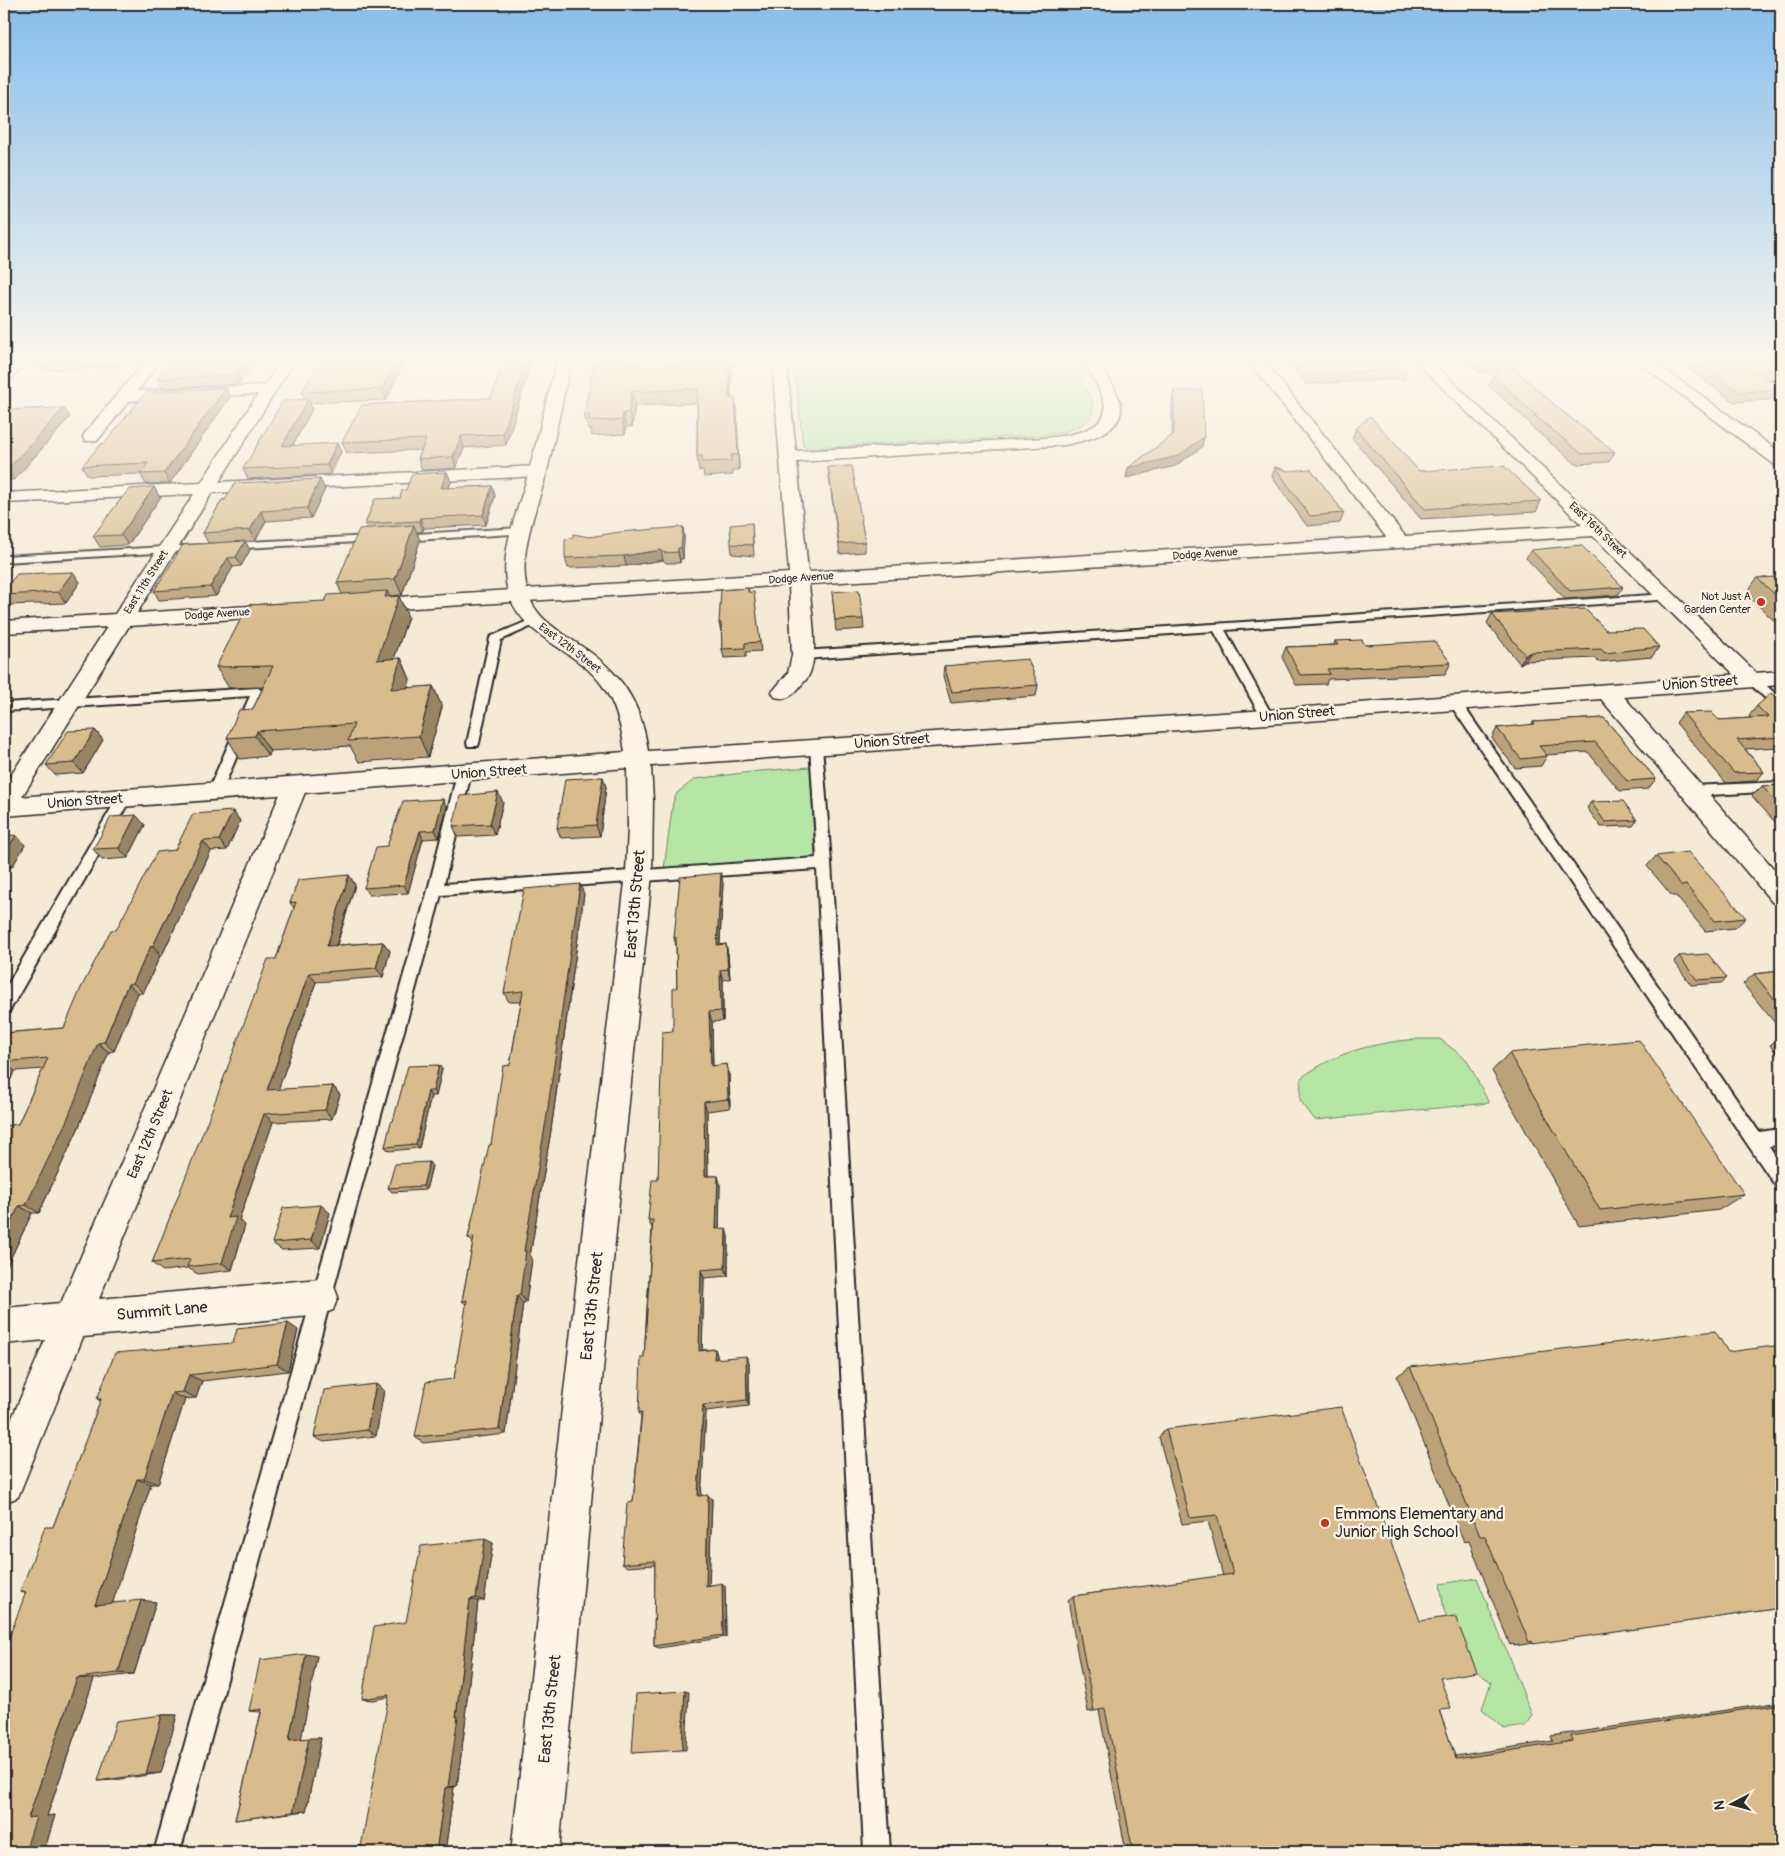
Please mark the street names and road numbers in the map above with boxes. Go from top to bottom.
street label: East 16th Street [1566,499,1630,561]
street label: Dodge Avenue [1172,545,1239,563]
street label: East 11th Street [121,547,171,616]
street label: Dodge Avenue [768,569,835,587]
street label: Dodge Avenue [184,605,251,623]
street label: East 12th Street [536,620,604,676]
street label: Union Street [1661,672,1739,694]
street label: Union Street [1258,702,1336,726]
street label: Union Street [853,730,931,752]
street label: Union Street [450,761,528,783]
street label: Union Street [46,790,124,812]
street label: East 13th Street [620,848,650,959]
street label: East 12th Street [124,1087,177,1181]
street label: East 13th Street [576,1250,608,1361]
street label: Summit Lane [116,1297,208,1325]
street label: East 13th Street [534,1653,566,1764]

